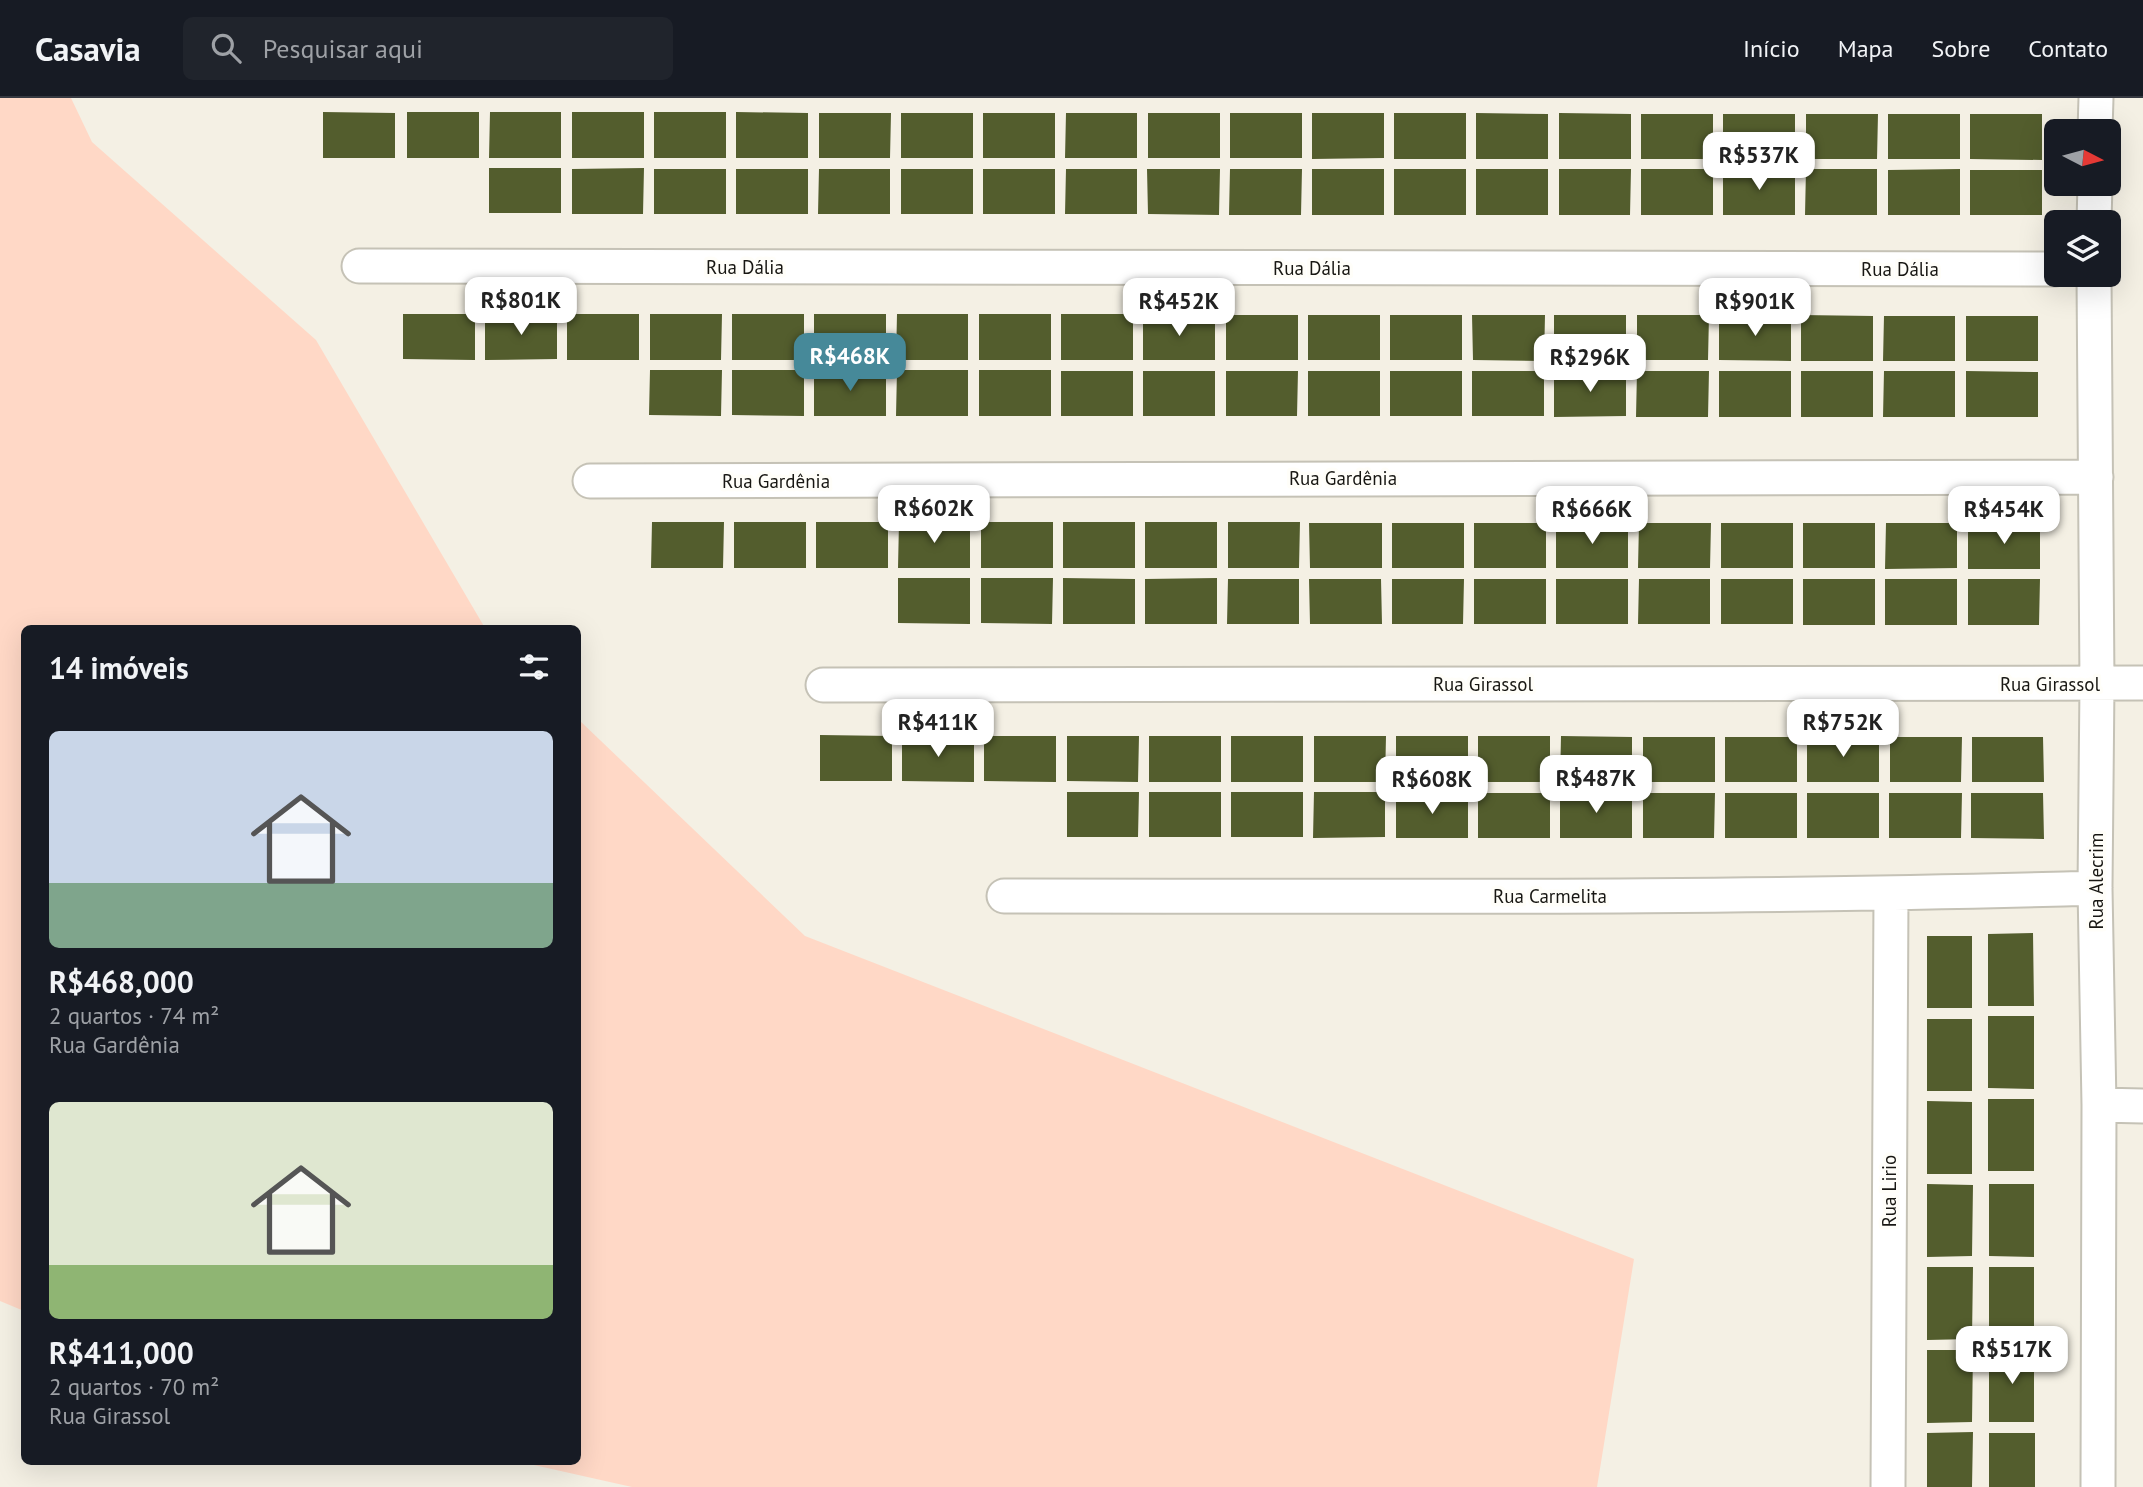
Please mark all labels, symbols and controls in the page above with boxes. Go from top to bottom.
search box [183,17,673,80]
text: Casavia [35,27,141,70]
icon: search [207,29,245,67]
text: Pesquisar aqui [263,32,423,65]
text: Início [1743,33,1800,64]
text: Mapa [1838,33,1893,64]
text: Sobre [1931,33,1990,64]
text: Contato [2028,33,2108,64]
north arrow [2044,119,2121,196]
map controls [2044,119,2121,287]
pin: R$537K [1702,132,1816,192]
text: R$537K [1719,140,1799,169]
button: layers [2044,210,2121,287]
street label: Rua Dália [706,255,784,279]
street label: Rua Dália [1273,256,1351,280]
street label: Rua Dália [1861,257,1939,281]
pin: R$801K [464,278,578,337]
pin: R$452K [1122,278,1236,338]
pin: R$901K [1698,278,1812,338]
text: R$801K [481,285,561,314]
text: R$452K [1139,286,1219,315]
text: R$901K [1715,286,1795,315]
pin: R$468K [793,334,907,393]
pin: R$296K [1533,334,1647,394]
text: R$468K [810,341,890,370]
text: R$296K [1550,342,1630,371]
street label: Rua Gardênia [1289,466,1397,490]
street label: Rua Gardênia [722,469,830,493]
pin: R$602K [877,486,991,545]
pin: R$666K [1535,486,1649,546]
pin: R$454K [1947,486,2061,546]
text: R$602K [894,493,974,522]
text: R$666K [1552,494,1632,523]
text: R$454K [1964,494,2044,523]
text: 14 imóveis [49,648,189,687]
icon: filters [515,648,553,686]
street label: Rua Girassol [1433,672,1534,696]
street label: Rua Girassol [2000,672,2101,696]
pin: R$411K [881,700,995,759]
pin: R$752K [1786,700,1900,759]
text: R$411K [898,707,978,736]
text: R$752K [1803,707,1883,736]
pin: R$608K [1375,756,1489,816]
pin: R$487K [1539,756,1653,815]
text: R$487K [1556,763,1636,792]
text: R$608K [1392,764,1472,793]
icon: home [238,776,364,902]
street label: Rua Alecrim [2084,833,2108,929]
street label: Rua Carmelita [1493,884,1607,908]
text: R$468,000 [49,962,194,1001]
text: 2 quartos · 74 m² [49,1001,219,1030]
text: Rua Gardênia [49,1030,180,1059]
icon: home [238,1147,364,1273]
street label: Rua Lirio [1877,1155,1901,1227]
pin: R$517K [1955,1326,2069,1386]
text: R$411,000 [49,1333,194,1372]
text: R$517K [1972,1334,2052,1363]
text: 2 quartos · 70 m² [49,1372,219,1401]
text: Rua Girassol [49,1401,170,1430]

